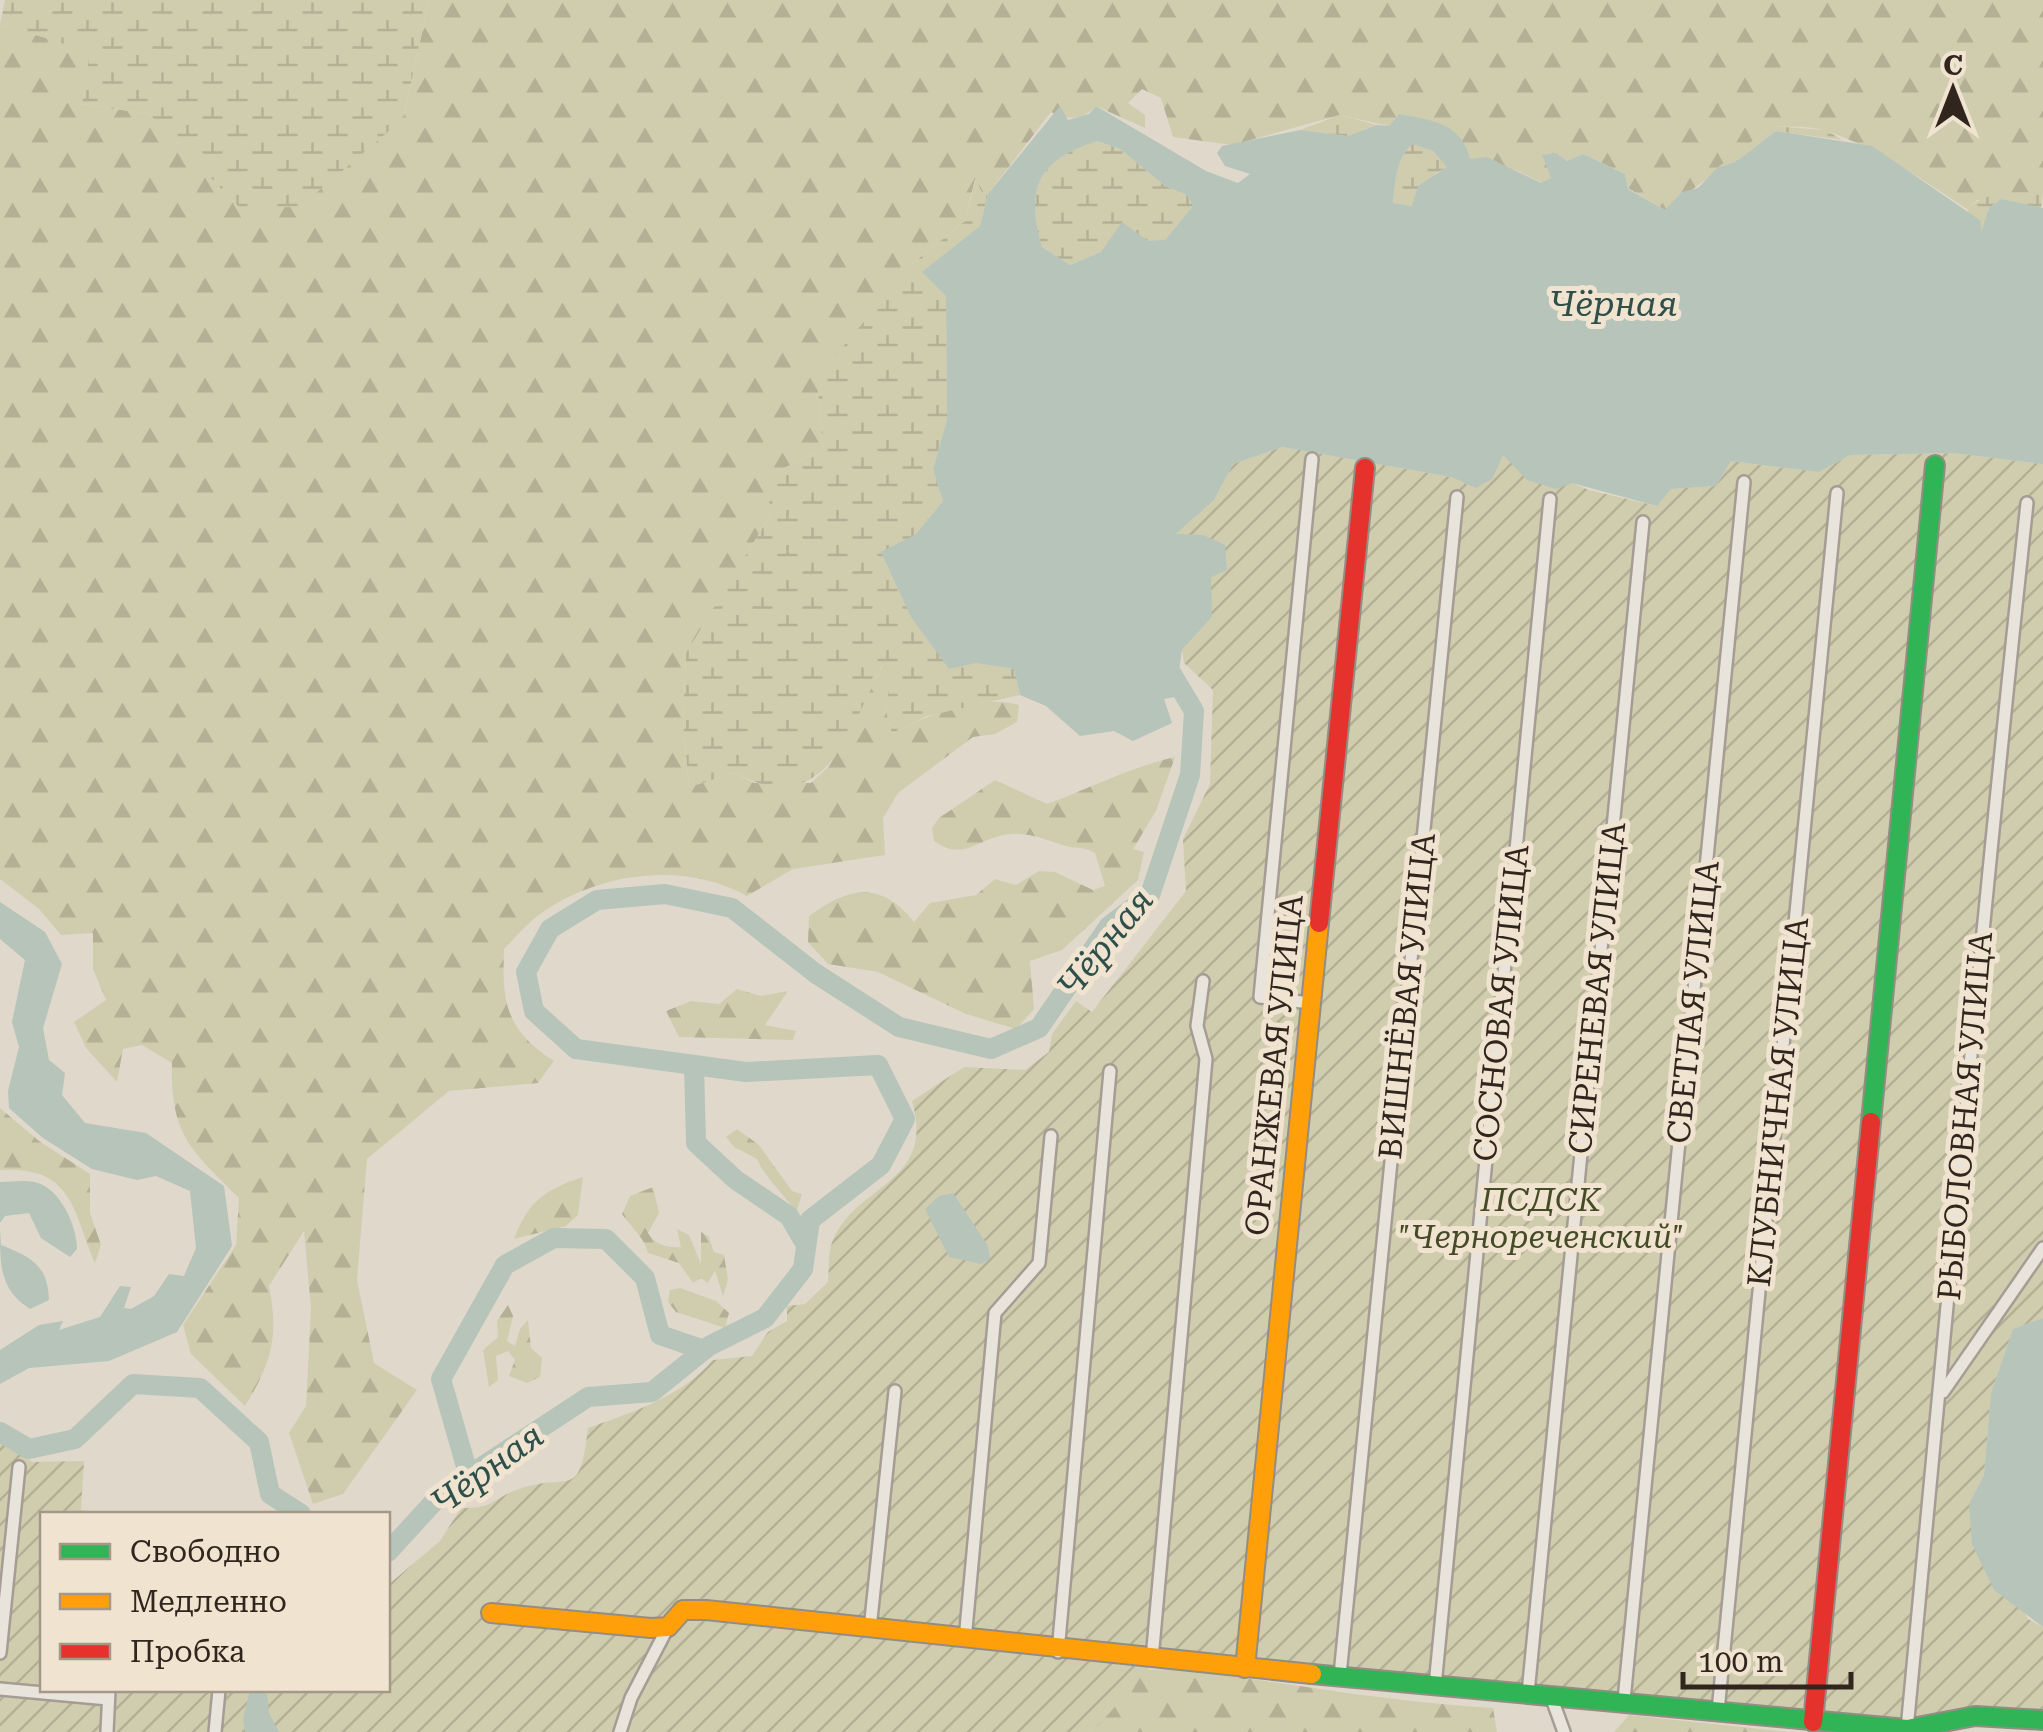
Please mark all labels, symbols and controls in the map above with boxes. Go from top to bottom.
north arrow [1903,40,2003,140]
text: С [1943,49,1963,82]
water label: Чёрная [1549,284,1677,325]
street label: СИРЕНЕВАЯ УЛИЦА [1561,820,1633,1156]
street label: ВИШНЁВАЯ УЛИЦА [1371,830,1443,1161]
street label: СОСНОВАЯ УЛИЦА [1465,842,1537,1163]
street label: СВЕТЛАЯ УЛИЦА [1659,858,1727,1145]
water label: Чёрная [1049,880,1162,1006]
street label: ОРАНЖЕВАЯ УЛИЦА [1237,892,1311,1238]
street label: КЛУБНИЧНАЯ УЛИЦА [1740,915,1816,1289]
street label: РЫБОЛОВНАЯ УЛИЦА [1930,929,2000,1302]
park label: ПСДСК "Чернореченский" [1398,1181,1684,1256]
water label: Чёрная [423,1415,551,1524]
legend [40,1512,390,1692]
text: Свободно [130,1534,281,1569]
text: Медленно [130,1584,287,1619]
scale bar [1683,1627,1850,1689]
text: Пробка [130,1634,245,1669]
text: 100 m [1698,1644,1783,1679]

